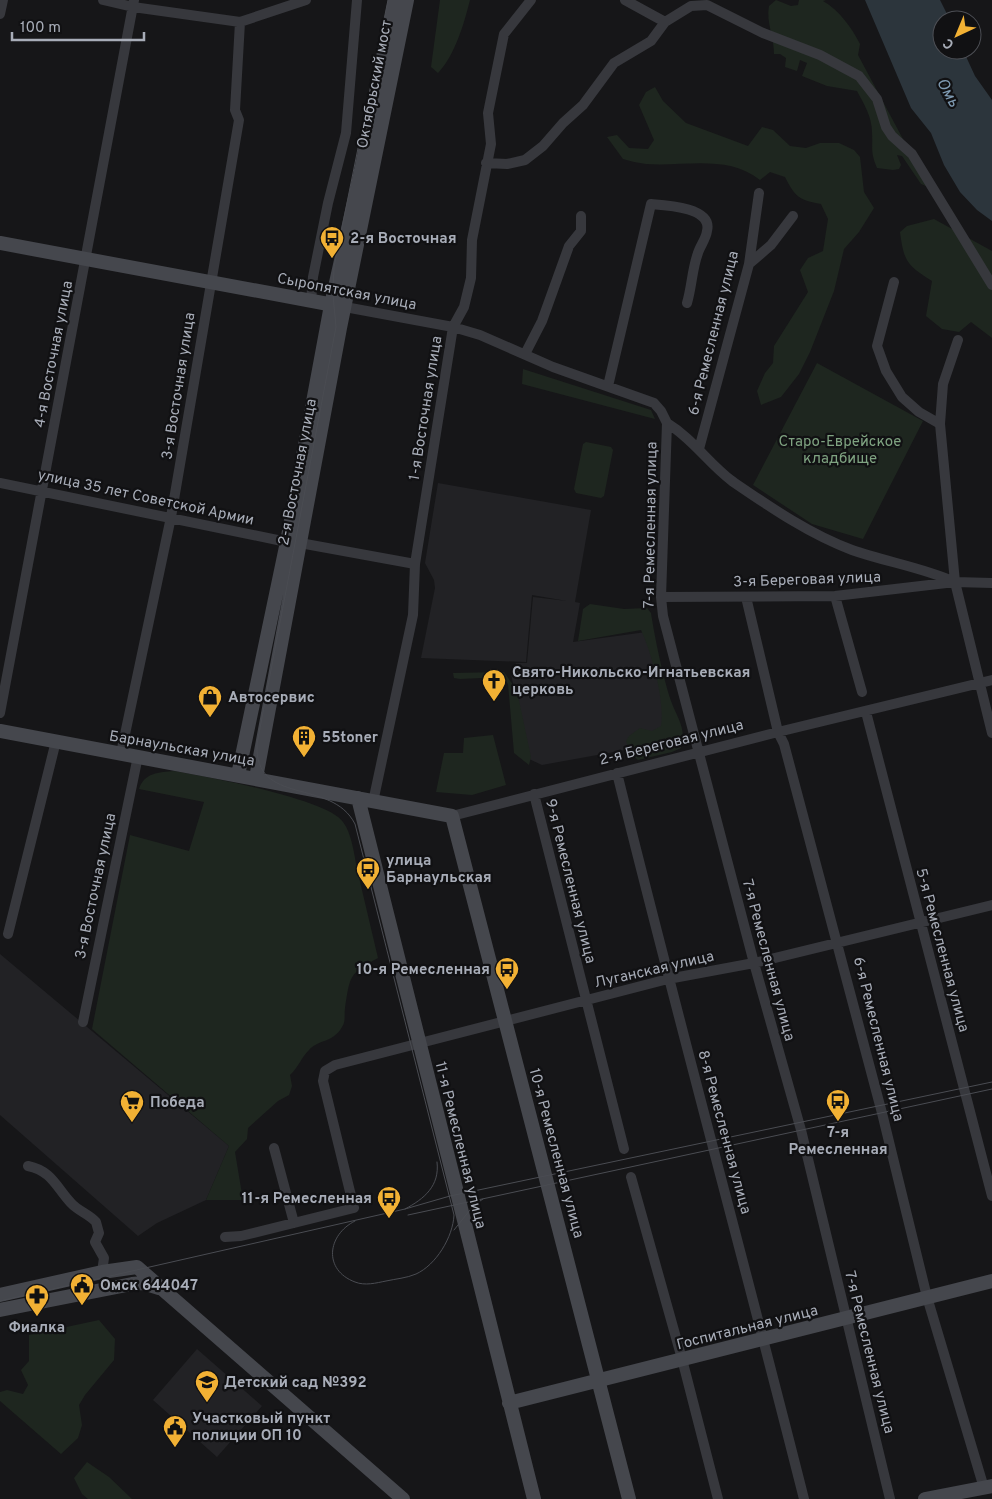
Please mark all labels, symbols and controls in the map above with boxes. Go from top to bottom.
scale bar [12,10,145,42]
north arrow [932,10,982,60]
street label: Октябрьский мост [354,18,397,150]
text: 100 m [20,19,61,38]
text: С [940,34,958,52]
water label: Омь [931,75,963,111]
bus stop icon: 2-я Восточная [319,225,345,259]
place label: 2-я Восточная [350,230,457,249]
street label: 6-я Ремесленная улица [685,249,744,418]
street label: Сыропятская улица [275,270,418,315]
street label: 4-я Восточная улица [31,279,78,429]
street label: 3-я Восточная улица [158,311,201,461]
street label: 1-я Восточная улица [406,335,447,482]
street label: 2-я Восточная улица [275,397,322,547]
park label: Старо-Еврейское кладбище [779,433,901,469]
street label: 7-я Ремесленная улица [641,441,662,609]
street label: улица 35 лет Советской Армии [36,466,256,531]
street label: 3-я Береговая улица [733,568,881,593]
place label: Свято-Никольско-Игнатьевская церковь [512,664,750,700]
church icon: Свято-Никольско-Игнатьевская церковь [481,668,507,702]
shop icon: Автосервис [197,684,223,718]
place label: Автосервис [228,689,315,708]
street label: 2-я Береговая улица [597,716,746,771]
building icon: 55toner [291,724,317,758]
street label: Барнаульская улица [108,727,256,772]
place label: 55toner [322,729,379,748]
street label: 9-я Ремесленная улица [540,797,599,966]
street label: 3-я Восточная улица [72,812,121,961]
place label: улица Барнаульская [386,852,492,888]
bus stop icon: улица Барнаульская [355,856,381,890]
street label: 5-я Ремесленная улица [910,866,973,1035]
street label: 7-я Ремесленная улица [737,877,798,1043]
street label: Луганская улица [593,947,716,993]
street label: 6-я Ремесленная улица [848,955,907,1124]
bus stop icon: 10-я Ремесленная [494,956,520,990]
place label: 10-я Ремесленная [356,961,490,980]
street label: 8-я Ремесленная улица [693,1048,755,1216]
street label: 11-я Ремесленная улица [430,1060,490,1231]
street label: 10-я Ремесленная улица [524,1066,587,1240]
bus stop icon: 7-я Ремесленная [825,1088,851,1122]
supermarket icon: Победа [119,1089,145,1123]
place label: Победа [150,1094,205,1113]
place label: 7-я Ремесленная [788,1124,888,1160]
bus stop icon: 11-я Ремесленная [376,1185,402,1219]
place label: 11-я Ремесленная [242,1190,372,1209]
street label: 7-я Ремесленная улица [839,1269,898,1436]
public building icon: Омск 644047 [69,1272,95,1306]
place label: Омск 644047 [100,1277,198,1296]
pharmacy icon: Фиалка [24,1283,50,1317]
street label: Госпитальная улица [675,1302,820,1355]
place label: Фиалка [9,1319,65,1338]
school or university icon: Детский сад №392 [194,1369,220,1403]
place label: Детский сад №392 [224,1374,367,1393]
place label: Участковый пункт полиции ОП 10 [192,1410,330,1446]
public building icon: Участковый пункт полиции ОП 10 [162,1414,188,1448]

